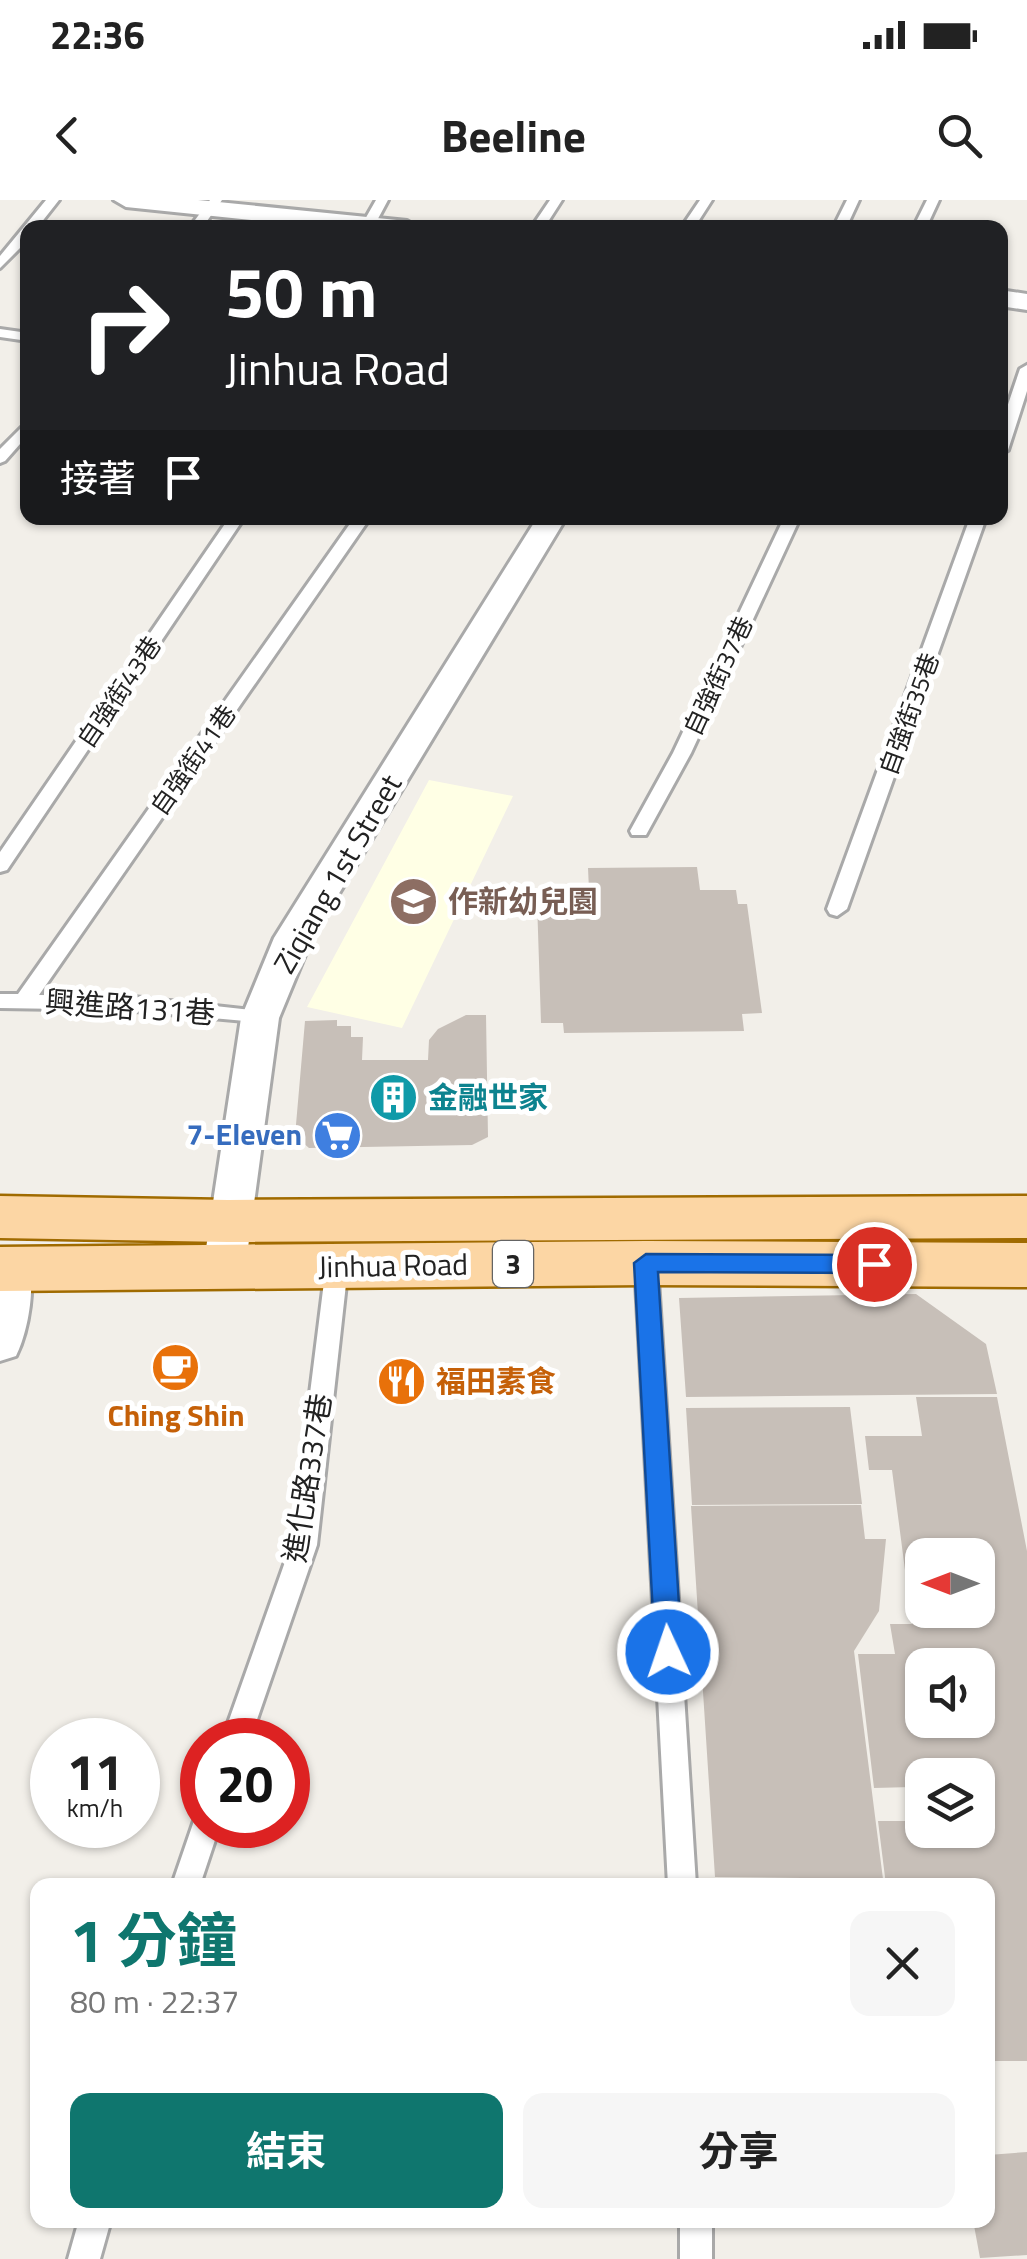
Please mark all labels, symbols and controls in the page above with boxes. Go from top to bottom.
text: 22:36 [50,6,145,64]
text: Beeline [441,101,586,169]
icon: back [40,108,95,163]
icon: search [932,108,987,163]
text: 50 m [225,238,378,344]
icon: right [60,260,190,390]
text: Jinhua Road [225,334,450,402]
text: 接著 [60,449,136,507]
icon: arrive [156,450,211,505]
street label: 自強街37巷 [674,610,762,742]
street label: 自強街43巷 [67,628,171,756]
street label: 自強街35巷 [869,647,949,781]
street label: 自強街41巷 [141,697,245,823]
street label: Ziqiang 1st Street [261,765,413,982]
school or university icon: 作新幼兒園 [387,876,439,928]
place label: 作新幼兒園 [448,878,598,924]
street label: 興進路131巷 [43,978,217,1036]
building icon: 金融世家 [367,1072,419,1124]
place label: 金融世家 [428,1074,548,1120]
supermarket icon: 7-Eleven [311,1109,363,1161]
place label: 7-Eleven [187,1111,302,1157]
pin [832,1222,917,1307]
icon: arrive [847,1237,902,1292]
street label: Jinhua Road [318,1241,468,1289]
road number: 3 [493,1241,533,1287]
cafe icon: Ching Shin [150,1341,202,1393]
restaurant icon: 福田素食 [375,1356,427,1408]
place label: 福田素食 [436,1358,556,1404]
street label: 進化路337巷 [271,1390,343,1566]
place label: Ching Shin [107,1392,245,1438]
north arrow [905,1538,995,1628]
map controls [905,1538,995,1848]
position arrow [616,1600,720,1704]
button: sound [905,1648,995,1738]
speed limit sign: 20 [180,1718,310,1848]
text: 11 [67,1733,123,1809]
button: layers [905,1758,995,1848]
text: km/h [67,1789,123,1827]
text: 1 分鐘 [70,1894,237,1985]
button: close [850,1911,955,2016]
text: 80 m · 22:37 [70,1977,239,2025]
button: 結束 [70,2093,503,2208]
button: 分享 [523,2093,955,2208]

